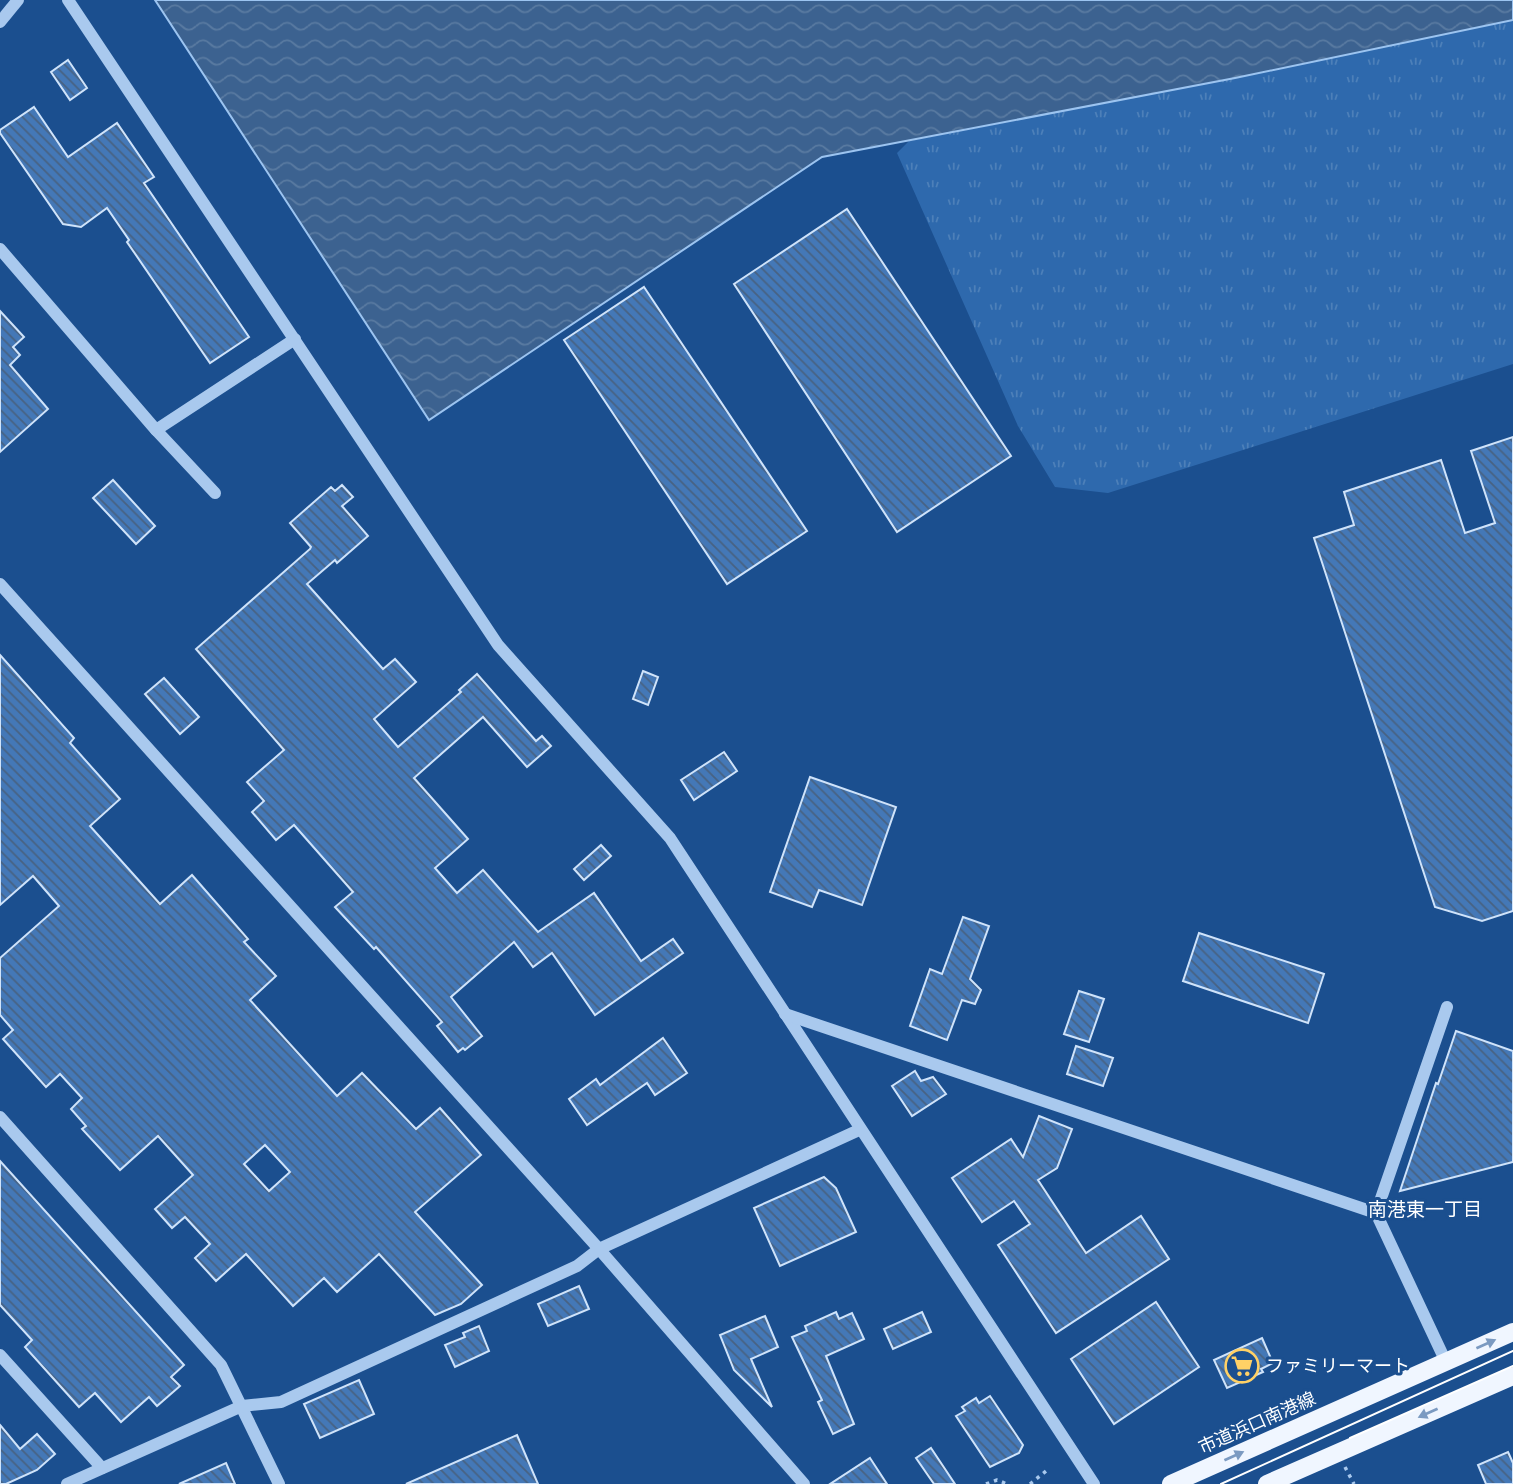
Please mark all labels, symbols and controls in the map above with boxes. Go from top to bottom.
district label: 南港東一丁目 [1368,1199,1482,1223]
one-way arrow [1476,1338,1496,1350]
supermarket icon: ファミリーマート [1223,1347,1261,1385]
place label: ファミリーマート [1266,1356,1410,1379]
street label: 市道浜口南港線 [1195,1388,1320,1461]
one-way arrow [1418,1407,1438,1419]
one-way arrow [1223,1450,1244,1461]

